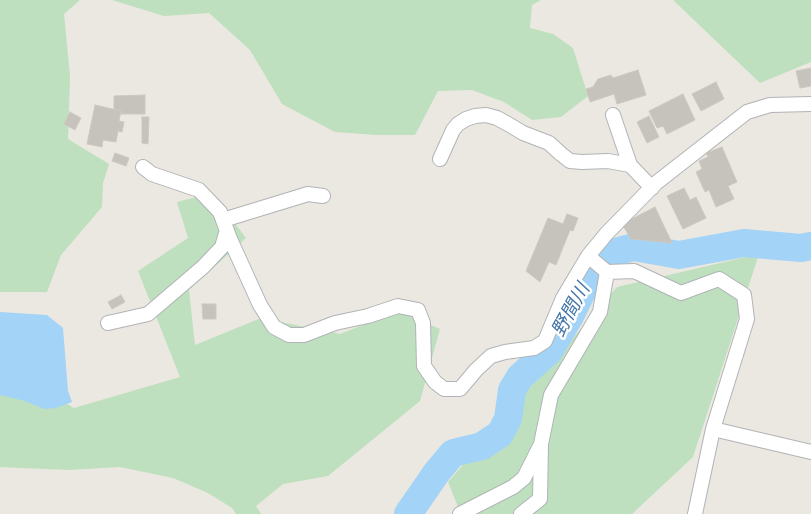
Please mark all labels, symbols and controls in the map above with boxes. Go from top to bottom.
water label: 野間川 [547,280,595,340]

